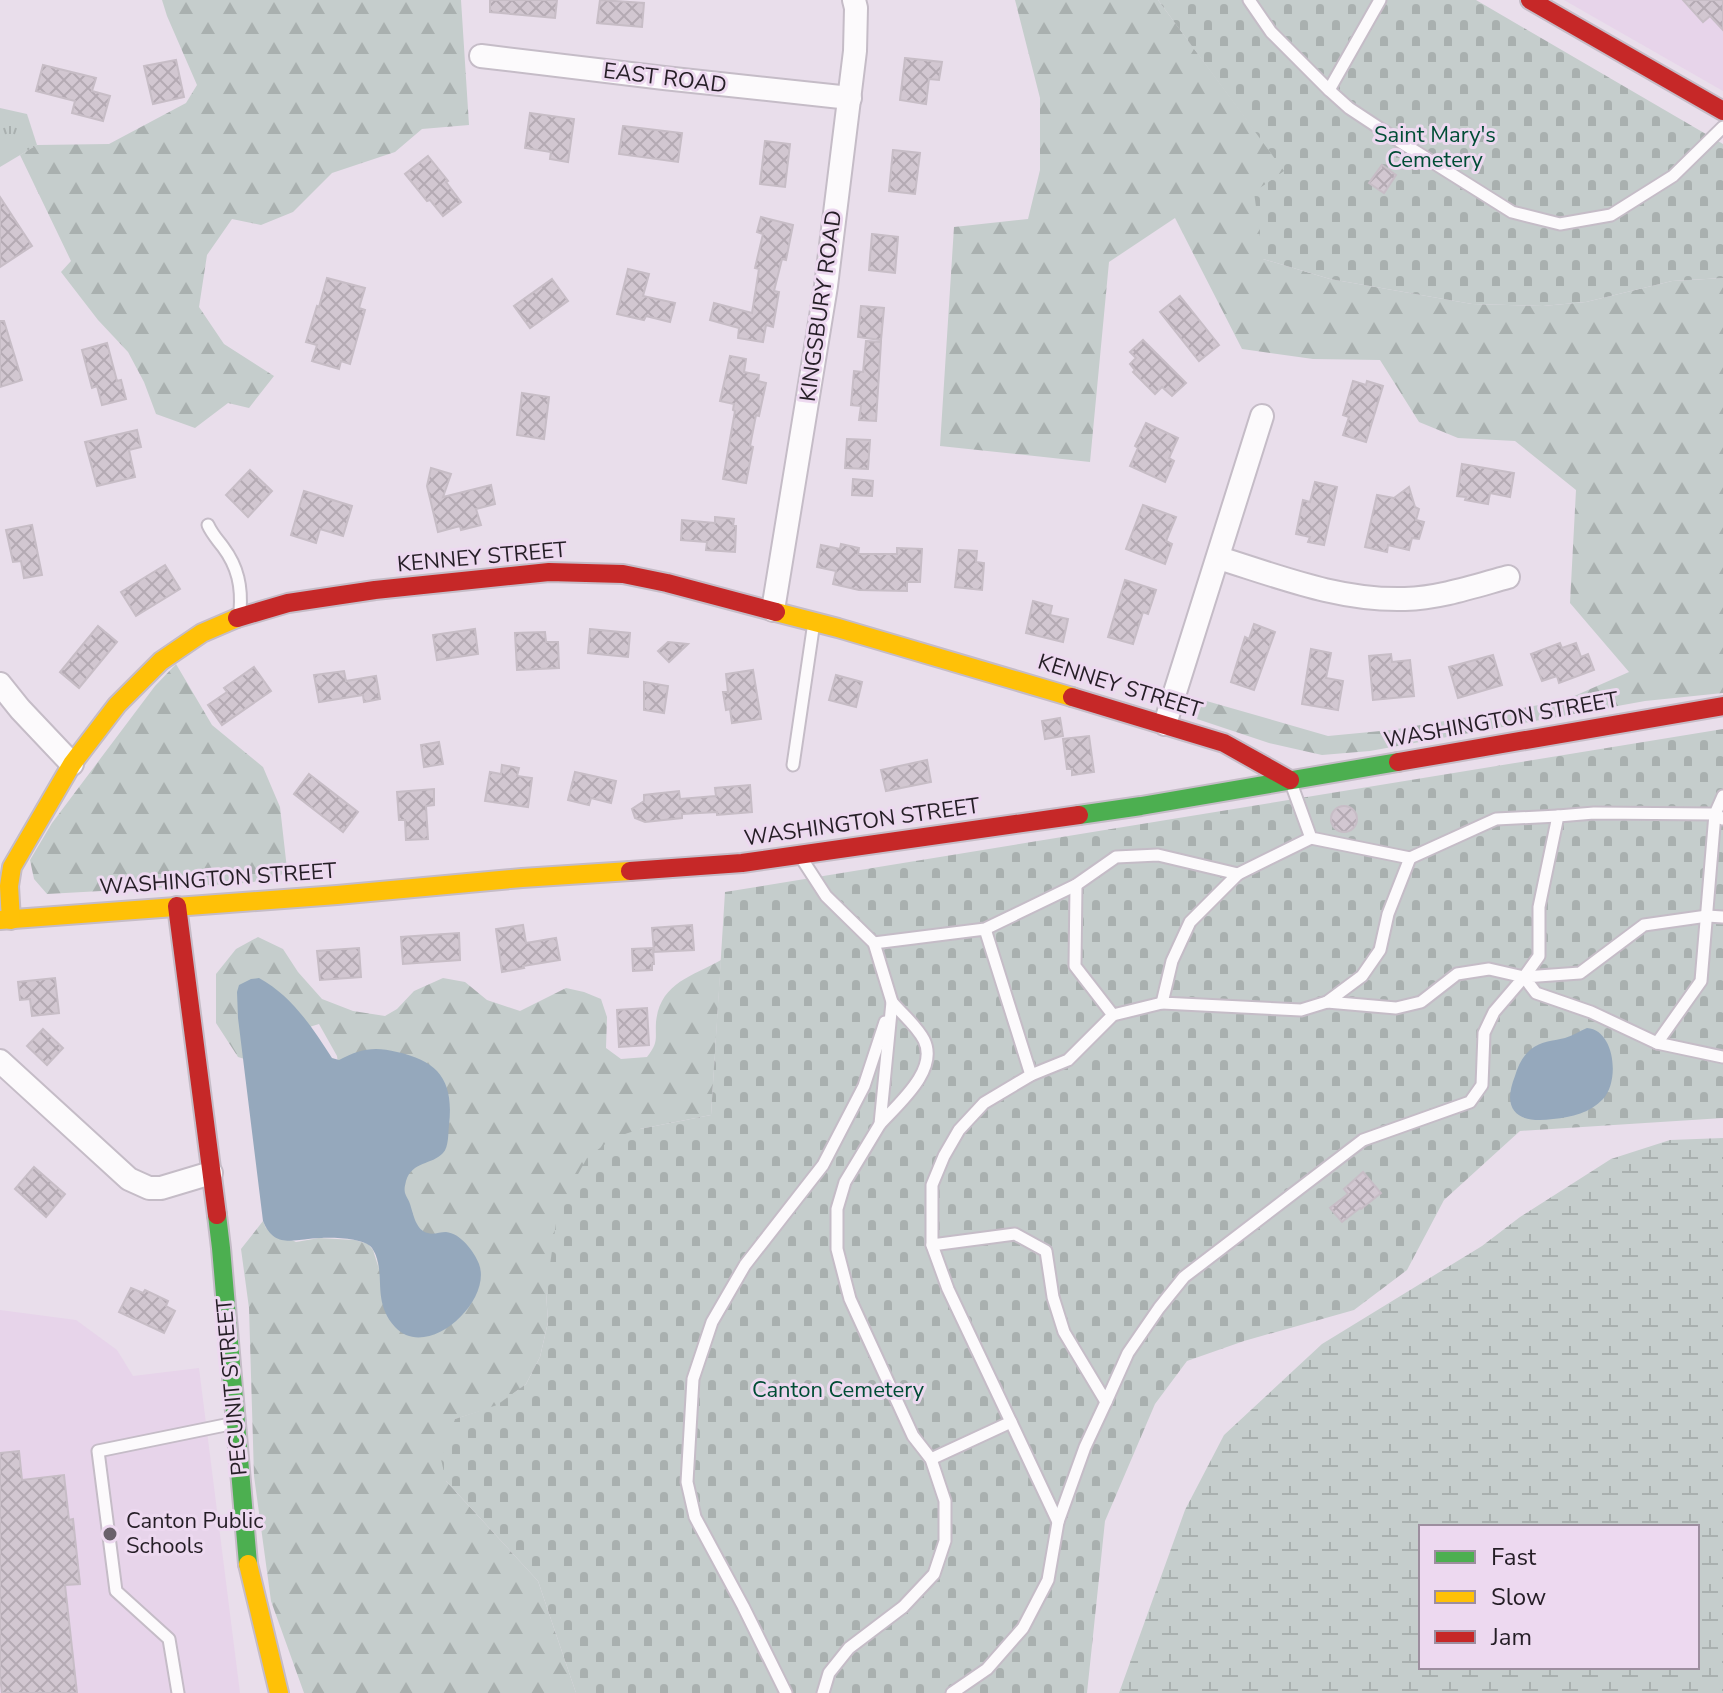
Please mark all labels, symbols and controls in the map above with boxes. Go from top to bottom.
street label: EAST ROAD [602,56,728,100]
park label: Saint Mary's Cemetery [1374,120,1496,175]
street label: KINGSBURY ROAD [793,208,849,404]
street label: KENNEY STREET [396,535,569,579]
street label: KENNEY STREET [1034,647,1207,725]
street label: WASHINGTON STREET [1381,684,1621,755]
street label: WASHINGTON STREET [742,791,983,853]
street label: WASHINGTON STREET [98,856,338,902]
street label: PECUNIT STREET [209,1296,255,1477]
park label: Canton Cemetery [752,1375,925,1405]
place label: Canton Public Schools [126,1506,263,1561]
marker: Canton Public Schools [101,1525,119,1543]
legend [1419,1525,1699,1669]
text: Fast [1491,1541,1537,1573]
text: Slow [1491,1581,1546,1613]
text: Jam [1490,1621,1532,1653]

